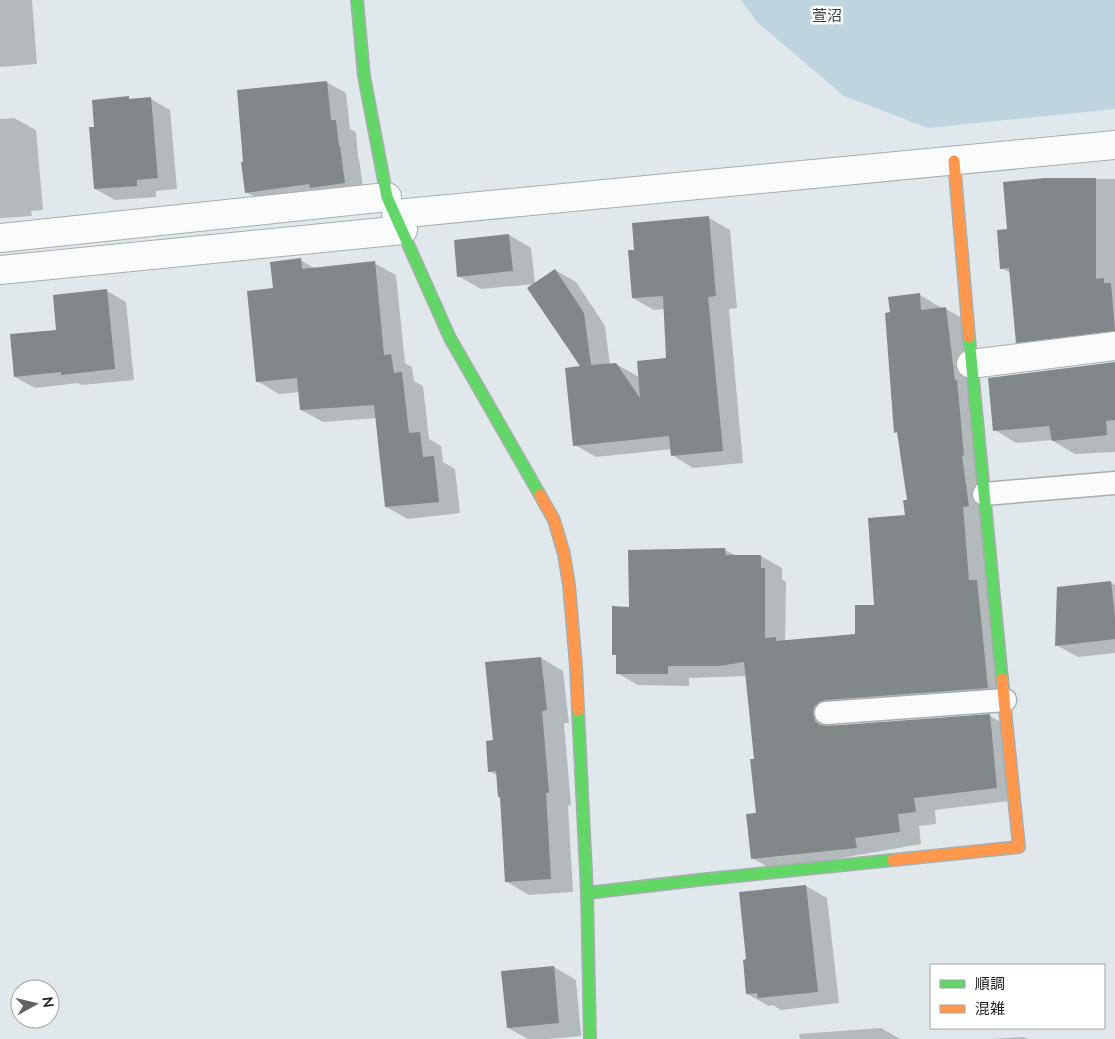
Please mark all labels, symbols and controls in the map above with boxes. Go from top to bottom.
district label: 萱沼 [812,6,842,24]
legend [930,964,1105,1029]
text: 順調 [975,974,1005,992]
north arrow [10,979,60,1029]
text: N [39,996,58,1009]
text: 混雑 [975,999,1005,1017]

